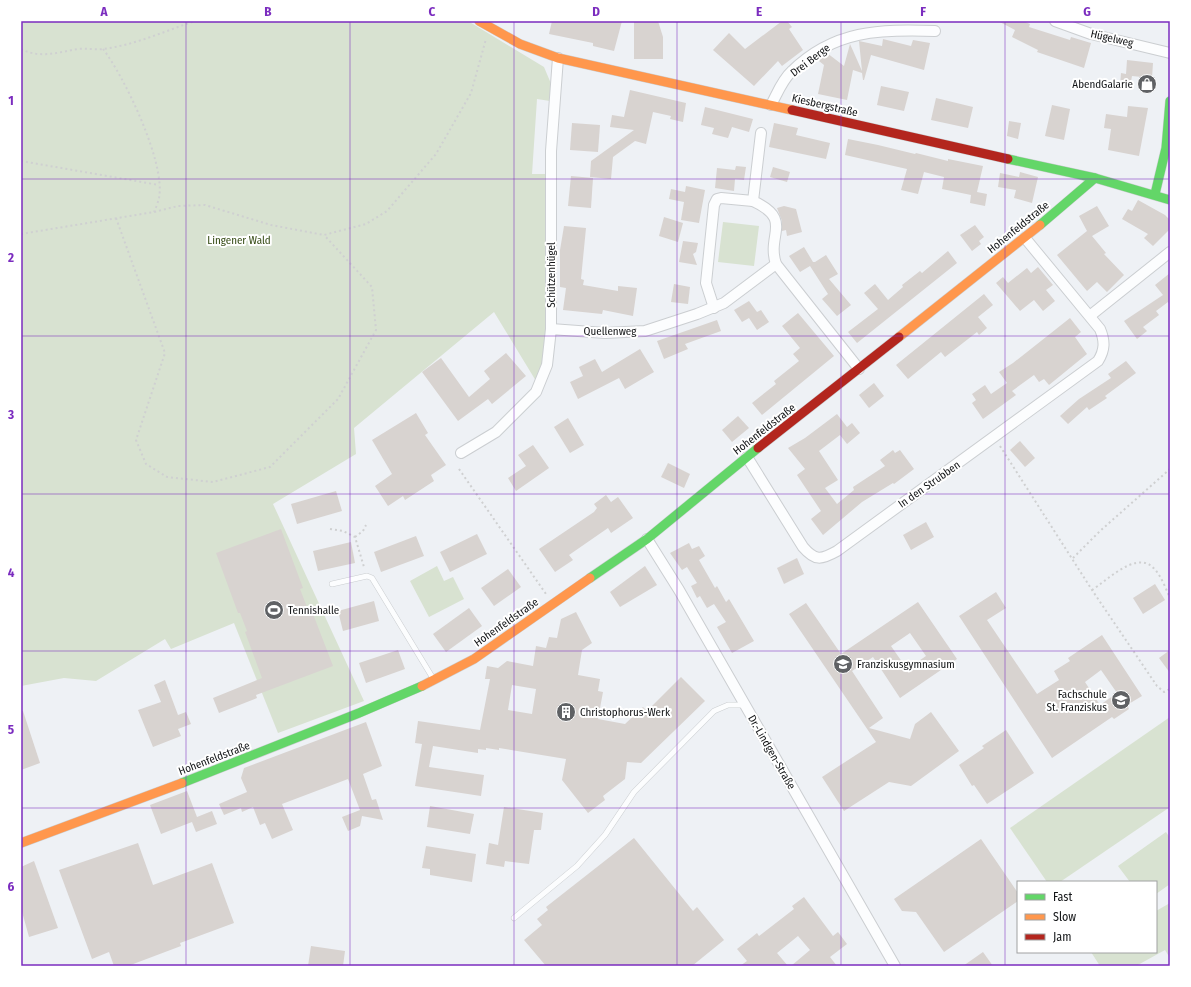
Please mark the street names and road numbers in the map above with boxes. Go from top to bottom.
street label: Hügelweg [1089,27,1135,50]
street label: Drei Berge [788,41,833,80]
street label: Kiesbergstraße [791,92,859,119]
street label: Hohenfeldstraße [985,199,1052,256]
street label: Schützenhügel [545,242,558,308]
street label: Quellenweg [584,325,637,338]
street label: Hohenfeldstraße [731,401,798,458]
street label: In den Strubben [896,458,963,511]
street label: Hohenfeldstraße [472,595,541,649]
street label: Dr.-Lindgen-Straße [745,713,798,792]
street label: Hohenfeldstraße [177,739,252,778]

